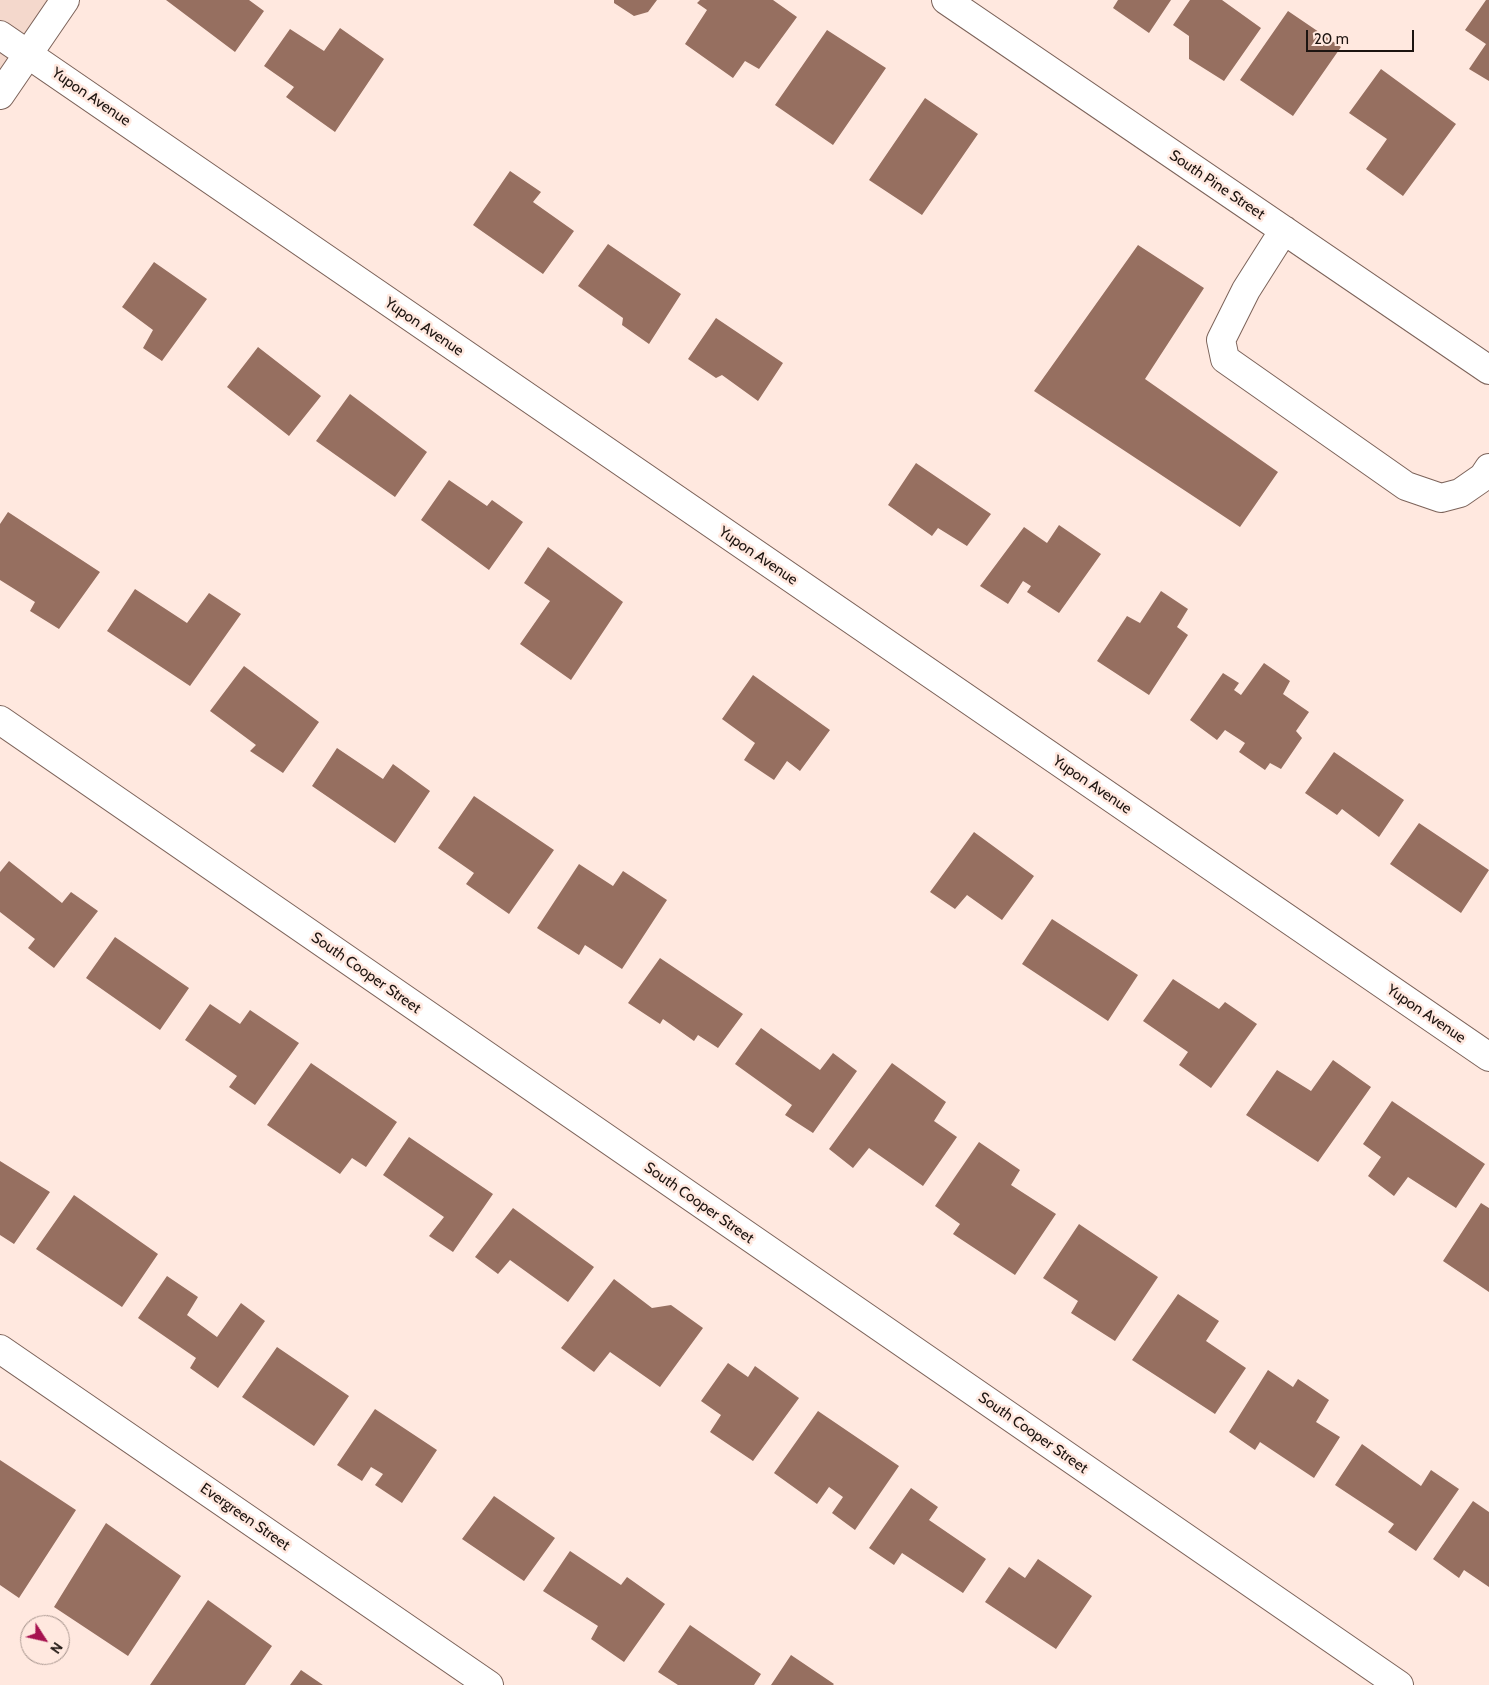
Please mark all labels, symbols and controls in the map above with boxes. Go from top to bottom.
scale bar [1309,20,1416,52]
text: 20 m [1314,30,1349,48]
street label: Yupon Avenue [48,64,134,130]
street label: South Pine Street [1166,146,1268,224]
street label: Yupon Avenue [381,294,467,360]
street label: Yupon Avenue [715,523,801,589]
street label: Yupon Avenue [1049,752,1135,818]
street label: South Cooper Street [308,928,424,1018]
street label: Yupon Avenue [1383,981,1469,1047]
street label: South Cooper Street [641,1158,757,1248]
street label: South Cooper Street [975,1388,1091,1478]
street label: Evergreen Street [197,1479,293,1555]
north arrow [20,1615,70,1665]
text: N [46,1639,67,1657]

